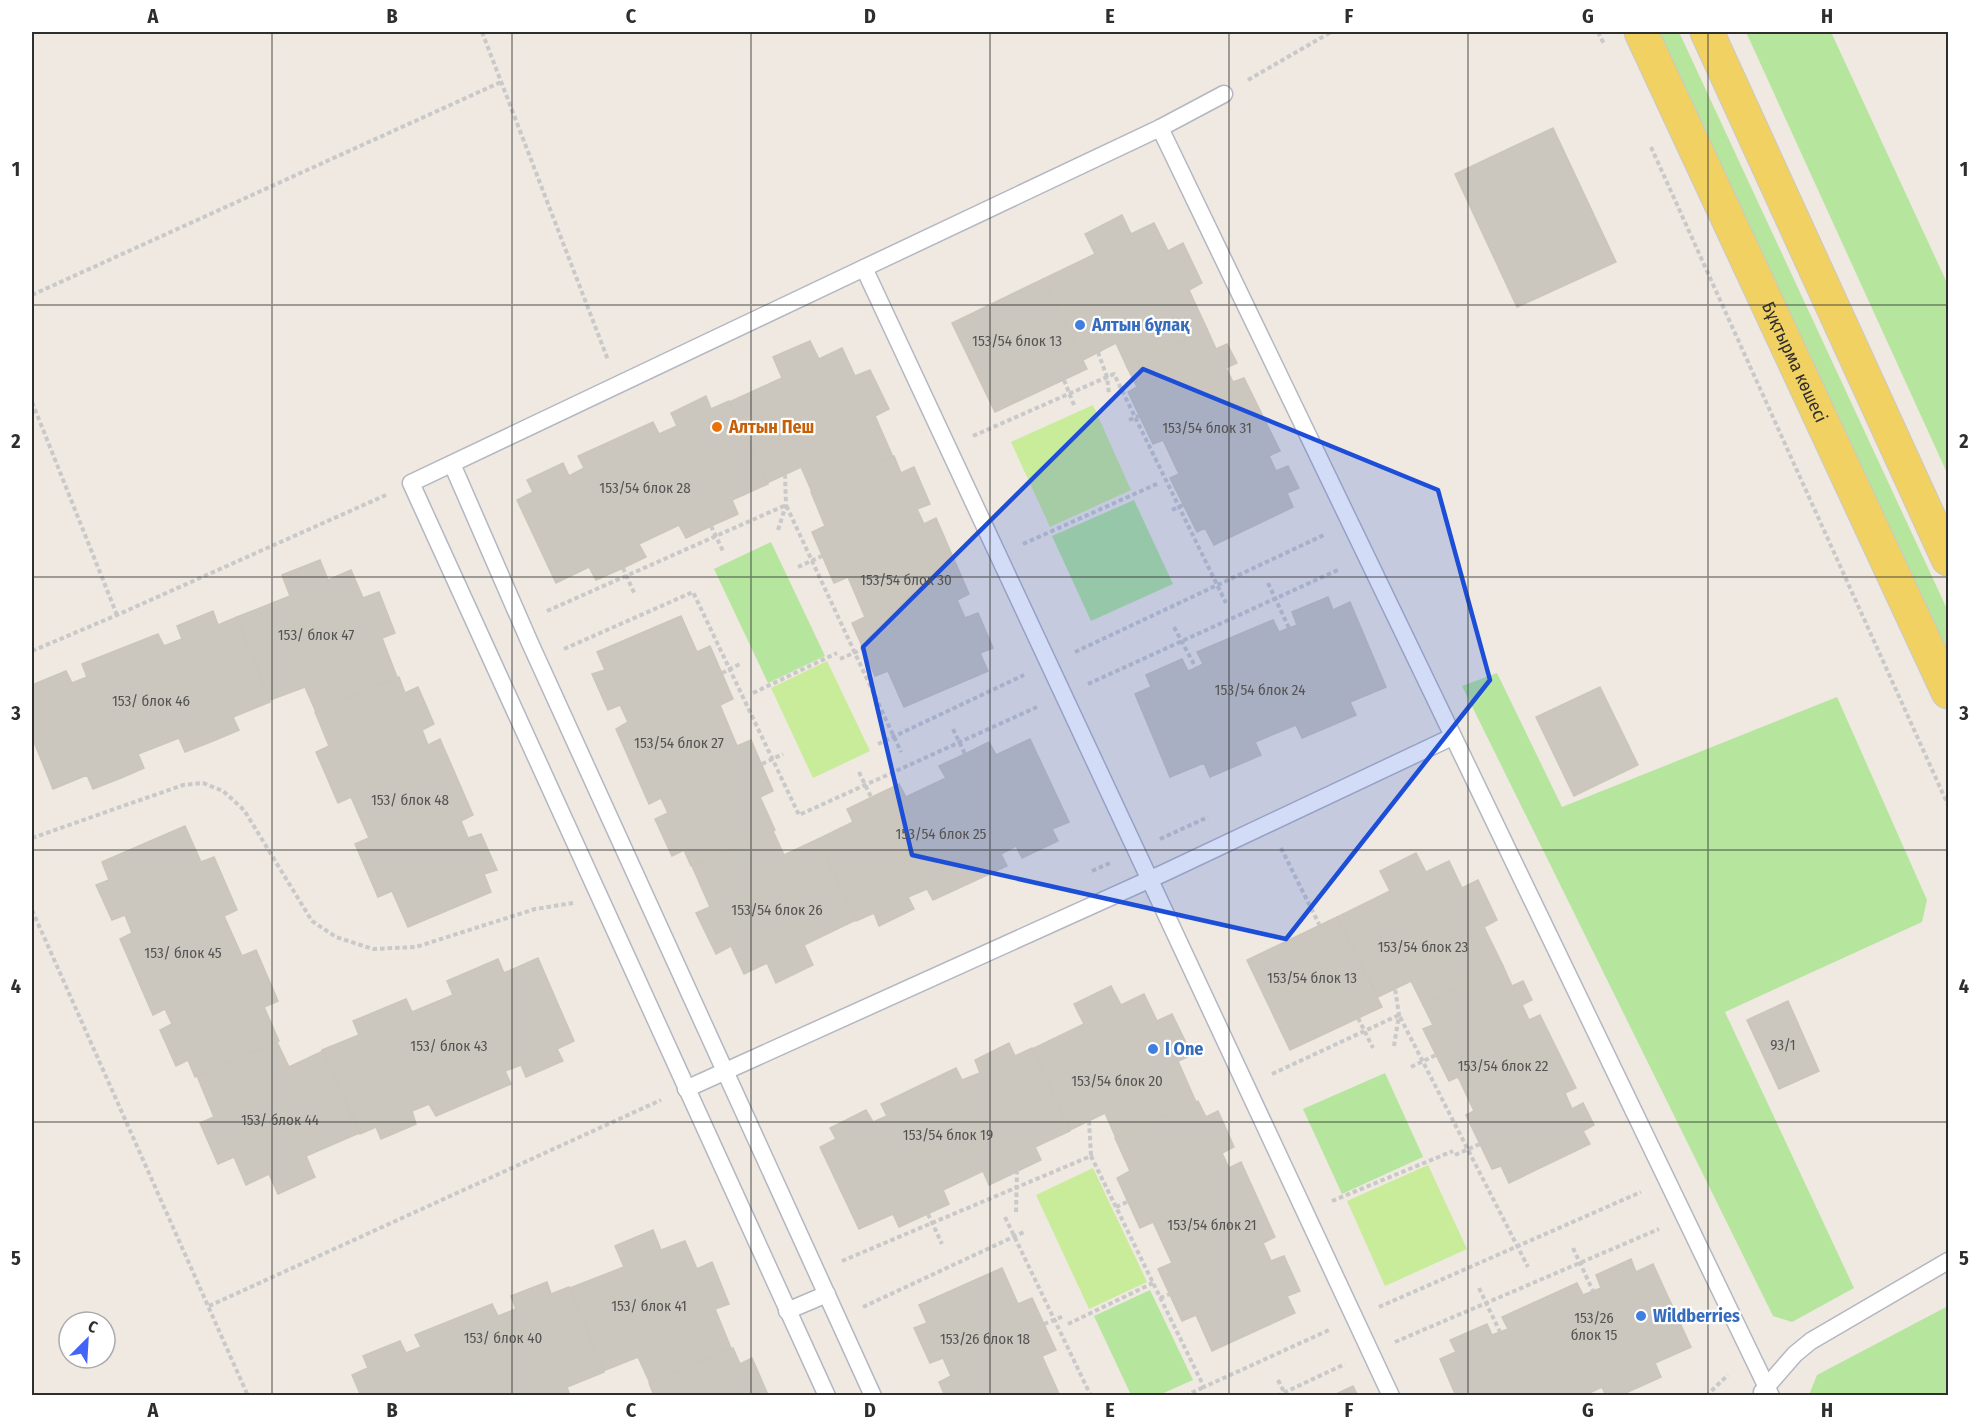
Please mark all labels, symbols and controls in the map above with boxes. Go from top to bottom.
text: A [147,4,160,28]
text: B [386,4,398,28]
text: C [626,4,637,28]
text: D [864,4,876,28]
text: E [1105,4,1115,28]
text: F [1345,4,1354,28]
text: G [1582,4,1594,28]
text: H [1821,4,1833,28]
text: 1 [12,157,20,181]
text: 1 [1960,157,1968,181]
street label: Бұқтырма көшесі [1757,298,1832,426]
place label: Алтын бұлақ [1091,314,1190,336]
marker: Алтын бұлақ [1073,318,1087,332]
house number: 153/54 блок 13 [972,332,1062,350]
place label: Алтын Пеш [728,416,814,438]
house number: 153/54 блок 31 [1162,419,1252,437]
marker: Алтын Пеш [710,420,724,434]
text: 2 [10,429,21,453]
text: 2 [1958,429,1969,453]
house number: 153/54 блок 28 [599,479,691,497]
house number: 153/54 блок 30 [860,571,952,589]
house number: 153/ блок 47 [278,626,354,644]
house number: 153/54 блок 24 [1215,681,1305,699]
house number: 153/ блок 46 [112,692,190,710]
text: 3 [10,701,21,725]
text: 3 [1958,701,1969,725]
house number: 153/54 блок 27 [634,734,724,752]
house number: 153/ блок 48 [371,791,449,809]
house number: 153/54 блок 25 [896,825,987,843]
house number: 153/54 блок 26 [731,901,823,919]
house number: 153/54 блок 23 [1378,938,1469,956]
house number: 153/ блок 45 [144,944,222,962]
house number: 153/54 блок 13 [1267,969,1357,987]
text: 4 [11,974,21,998]
text: 4 [1959,974,1969,998]
house number: 93/1 [1770,1036,1796,1054]
house number: 153/ блок 43 [410,1037,488,1055]
place label: I One [1165,1038,1203,1060]
marker: I One [1146,1042,1160,1056]
house number: 153/54 блок 22 [1458,1057,1549,1075]
house number: 153/54 блок 20 [1071,1072,1163,1090]
house number: 153/ блок 44 [241,1111,319,1129]
house number: 153/54 блок 19 [903,1126,993,1144]
house number: 153/54 блок 21 [1167,1216,1257,1234]
text: 5 [11,1246,21,1270]
text: 5 [1959,1246,1969,1270]
house number: 153/ блок 41 [611,1297,687,1315]
place label: Wildberries [1653,1305,1740,1327]
house number: 153/26 блок 15 [1571,1309,1617,1344]
marker: Wildberries [1634,1309,1648,1323]
north arrow [57,1310,117,1370]
text: С [85,1316,101,1337]
house number: 153/ блок 40 [464,1329,542,1347]
house number: 153/26 блок 18 [940,1330,1030,1348]
text: A [147,1398,160,1422]
text: B [386,1398,398,1422]
text: C [626,1398,637,1422]
text: D [864,1398,876,1422]
text: E [1105,1398,1115,1422]
text: F [1345,1398,1354,1422]
text: G [1582,1398,1594,1422]
text: H [1821,1398,1833,1422]

